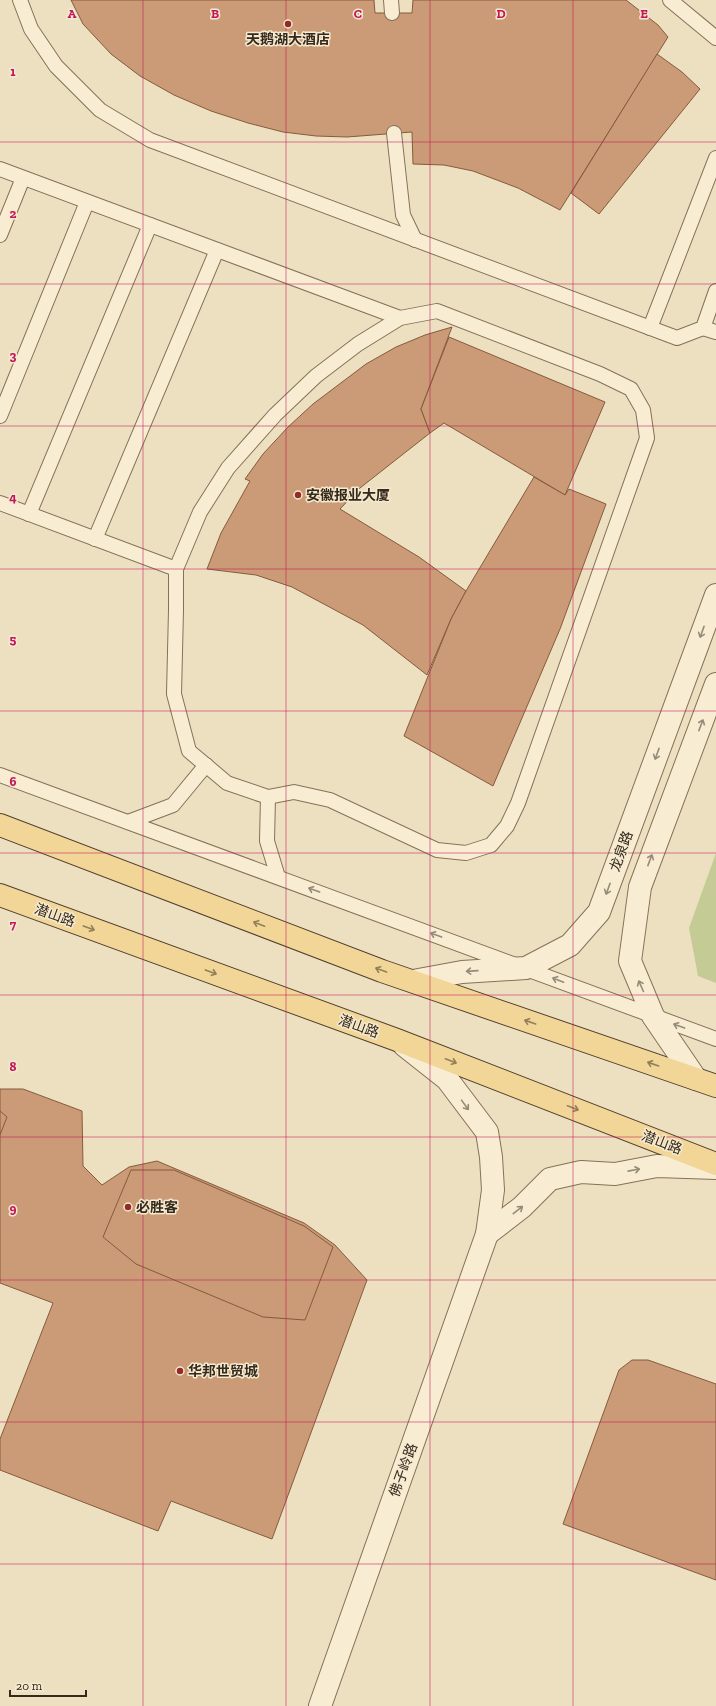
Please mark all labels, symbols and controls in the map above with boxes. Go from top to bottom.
text: A [68,6,77,21]
text: B [211,6,219,21]
text: C [354,6,362,21]
text: D [496,6,506,21]
text: E [640,6,648,21]
marker: 天鹅湖大酒店 [283,19,293,29]
place label: 天鹅湖大酒店 [246,31,330,48]
text: 1 [10,64,16,79]
text: 2 [10,206,17,221]
text: 3 [10,348,17,363]
place label: 安徽报业大厦 [306,487,390,504]
text: 4 [9,490,17,505]
marker: 安徽报业大厦 [293,490,303,500]
one-way arrow [698,625,706,637]
text: 5 [10,632,17,647]
one-way arrow [697,720,705,732]
one-way arrow [653,747,661,759]
text: 6 [10,774,17,789]
street label: 龙泉路 [606,829,637,874]
one-way arrow [647,855,655,867]
one-way arrow [603,882,611,894]
one-way arrow [308,886,320,894]
street label: 潜山路 [32,900,77,931]
text: 7 [10,917,17,932]
one-way arrow [254,919,266,927]
one-way arrow [83,924,95,932]
one-way arrow [430,930,442,938]
one-way arrow [374,966,387,973]
one-way arrow [466,968,479,975]
one-way arrow [205,969,217,977]
one-way arrow [552,975,564,983]
one-way arrow [637,980,644,992]
street label: 潜山路 [336,1011,381,1042]
one-way arrow [524,1017,536,1025]
one-way arrow [674,1021,686,1029]
one-way arrow [445,1058,457,1065]
text: 8 [9,1059,17,1074]
one-way arrow [646,1060,659,1067]
one-way arrow [461,1099,470,1110]
one-way arrow [566,1105,578,1112]
street label: 潜山路 [639,1127,684,1158]
one-way arrow [627,1166,640,1174]
place label: 必胜客 [136,1199,178,1216]
text: 9 [10,1201,17,1216]
marker: 必胜客 [123,1202,133,1212]
one-way arrow [512,1206,523,1214]
place label: 华邦世贸城 [188,1363,258,1380]
marker: 华邦世贸城 [175,1366,185,1376]
street label: 佛子岭路 [386,1441,421,1499]
scale bar [10,1672,86,1698]
text: 20 m [16,1679,43,1693]

